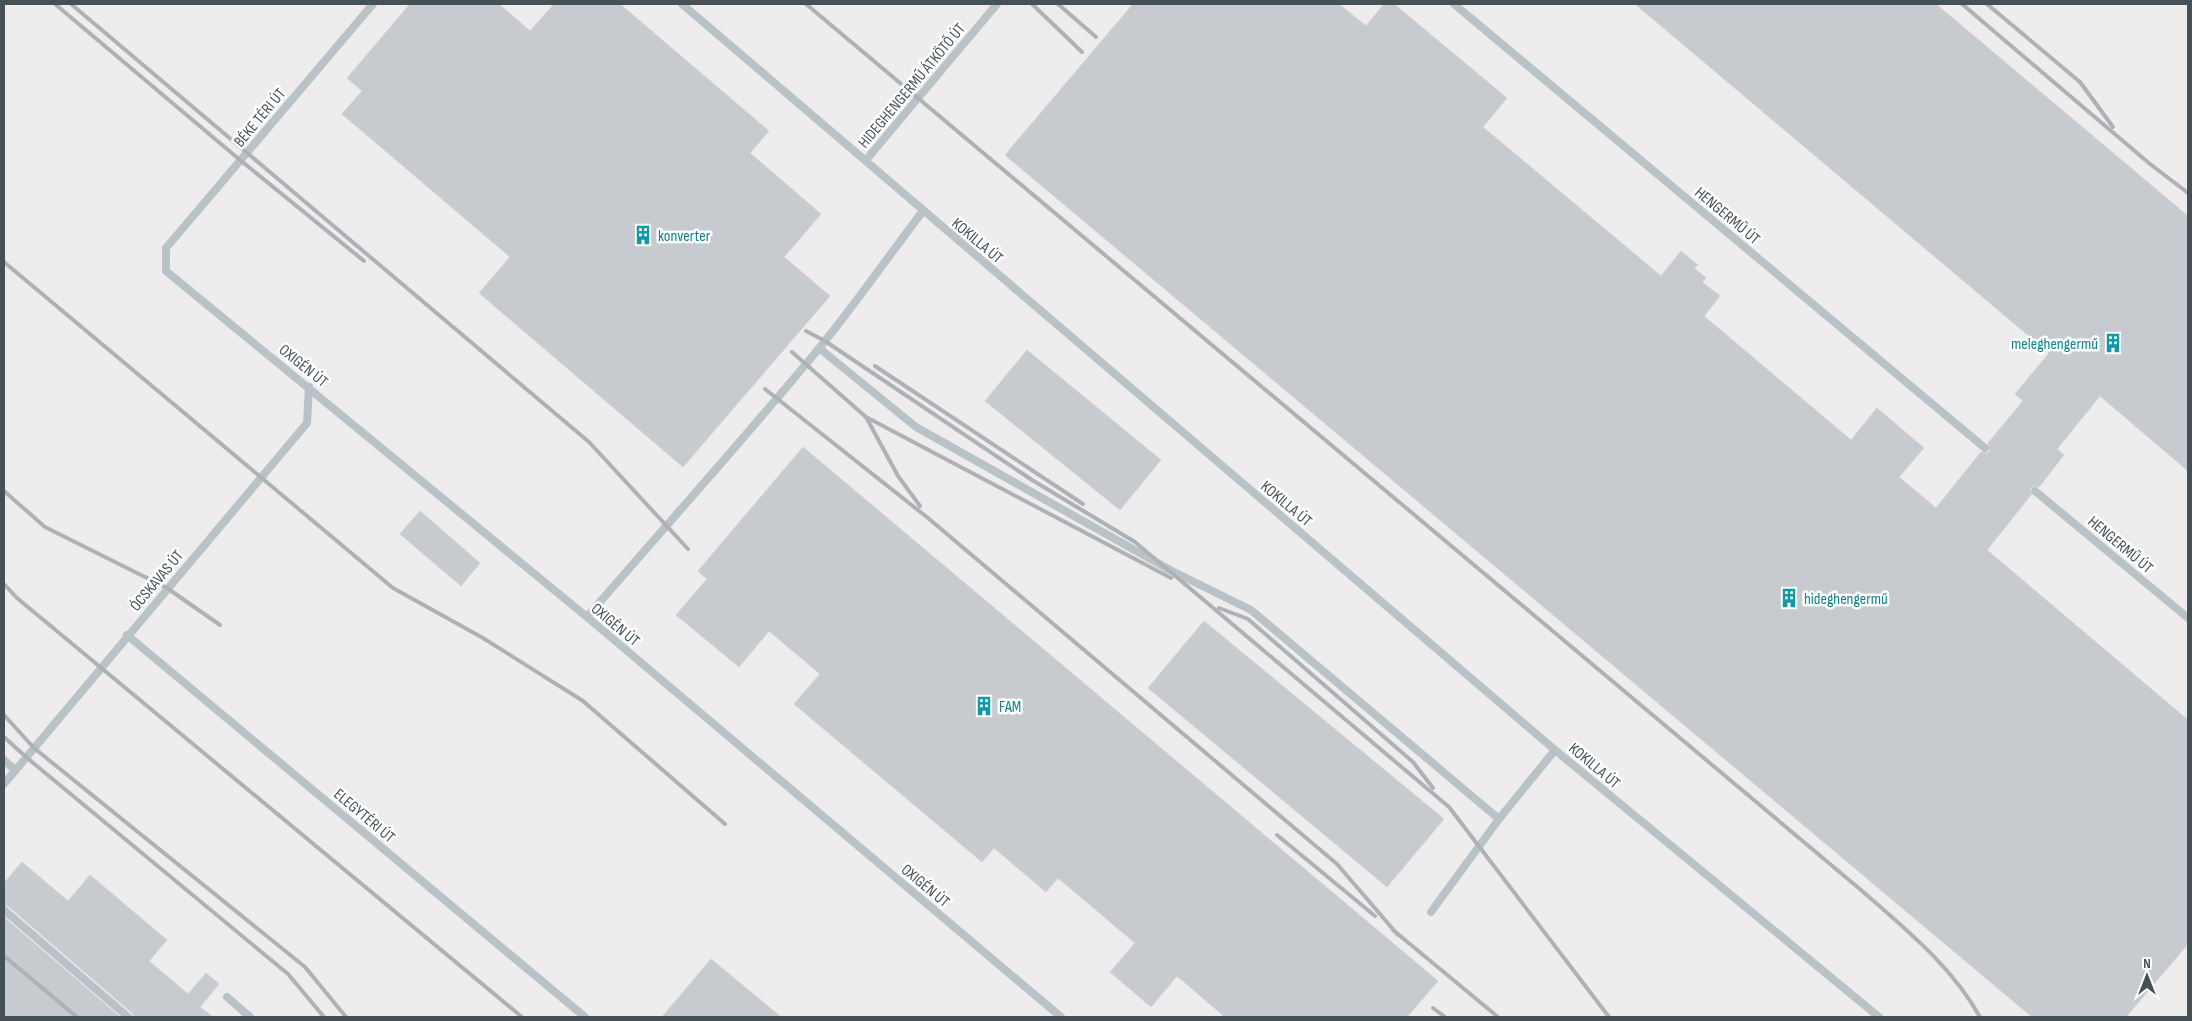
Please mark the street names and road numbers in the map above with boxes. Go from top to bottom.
street label: HIDEGHENGERMŰ ÁTKÖTŐ ÚT [854,19,970,152]
street label: BÉKE TÉRI ÚT [230,84,290,151]
street label: HENGERMŰ ÚT [1691,183,1764,249]
street label: KOKILLA ÚT [948,214,1007,268]
street label: OXIGÉN ÚT [275,341,332,392]
street label: KOKILLA ÚT [1257,477,1316,531]
street label: HENGERMŰ ÚT [2084,512,2157,578]
street label: ÓCSKAVAS ÚT [126,546,188,615]
street label: OXIGÉN ÚT [587,599,644,651]
street label: KOKILLA ÚT [1565,739,1624,793]
street label: ELEGYTÉRI ÚT [330,785,399,848]
street label: OXIGÉN ÚT [897,860,954,912]

